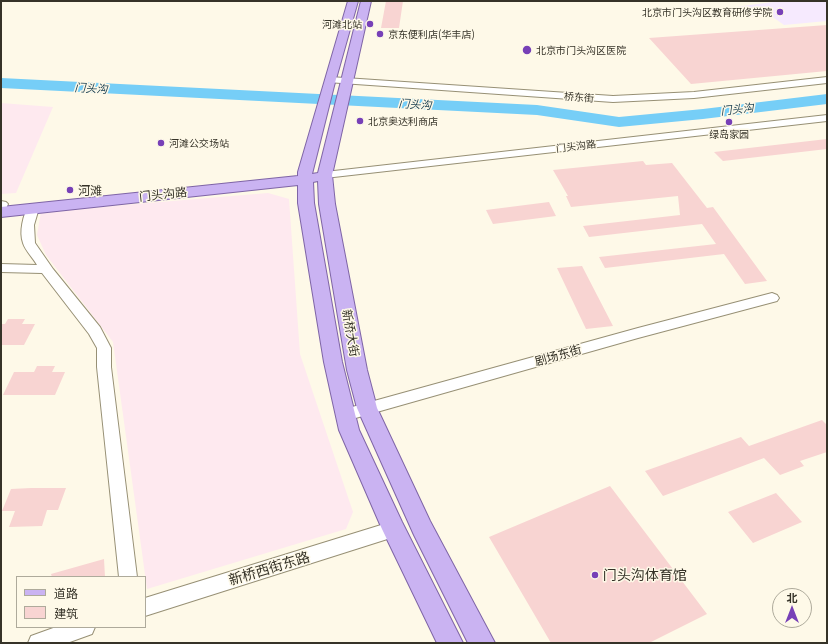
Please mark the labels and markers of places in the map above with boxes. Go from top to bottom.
place label: 北京市门头沟区教育研修学院 [642,6,772,18]
marker: 北京市门头沟区教育研修学院 [775,7,785,17]
place label: 河滩北站 [322,18,362,30]
marker: 河滩北站 [365,19,375,29]
place label: 京东便利店(华丰店) [388,28,475,40]
marker: 京东便利店(华丰店) [375,29,385,39]
marker: 北京市门头沟区医院 [521,44,533,56]
place label: 北京市门头沟区医院 [536,44,626,56]
place label: 北京奥达利商店 [368,115,438,127]
marker: 北京奥达利商店 [355,116,365,126]
marker: 绿岛家园 [724,117,734,127]
place label: 绿岛家园 [709,128,749,140]
place label: 河滩公交场站 [169,137,229,149]
marker: 河滩公交场站 [156,138,166,148]
place label: 河滩 [78,183,102,197]
marker: 河滩 [65,185,75,195]
place label: 门头沟体育馆 [603,567,687,583]
marker: 门头沟体育馆 [590,570,600,580]

